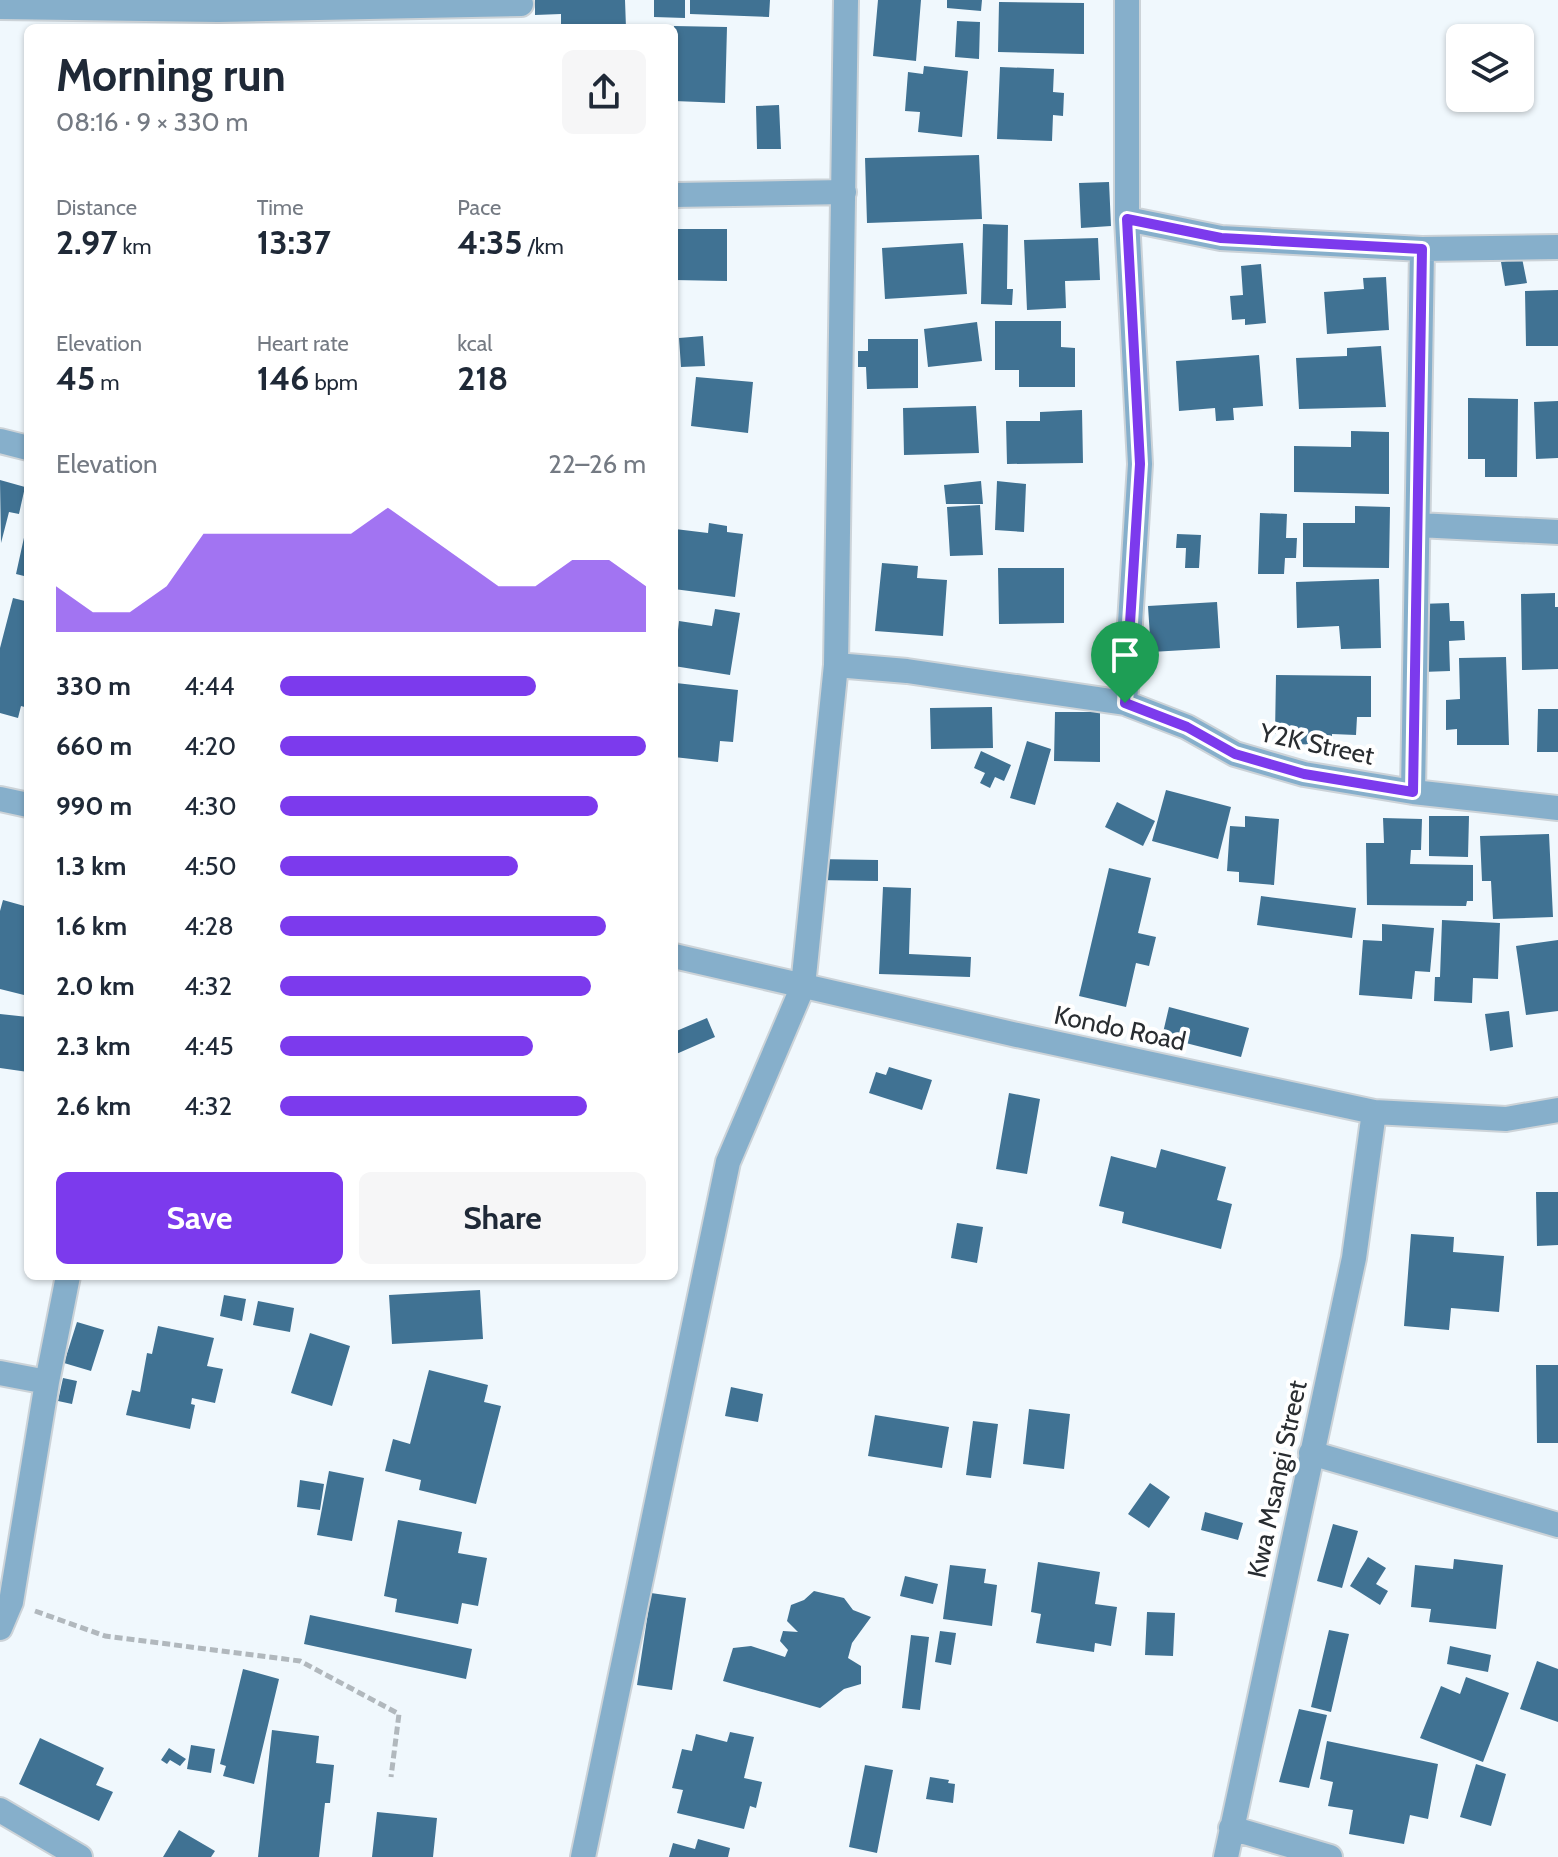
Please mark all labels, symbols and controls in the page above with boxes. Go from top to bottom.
map controls [1446,24,1534,112]
button: layers [1446,24,1534,112]
text: Morning run [56,49,286,102]
button: share [562,50,646,134]
text: 08:16 · 9 × 330 m [56,106,248,138]
text: Distance [56,194,137,221]
text: Time [257,194,303,221]
text: Pace [457,194,501,221]
text: 2.97 [56,221,117,263]
text: 13:37 [257,221,331,263]
text: 4:35 [457,221,523,263]
text: km [117,233,152,260]
text: /km [523,233,564,260]
text: Elevation [56,330,142,357]
text: Heart rate [257,330,349,357]
text: kcal [457,330,492,357]
text: 45 [56,357,95,399]
text: 146 [257,357,309,399]
text: 218 [457,357,508,399]
text: m [95,369,120,396]
text: bpm [309,369,358,396]
text: Elevation [56,448,158,480]
text: 22–26 m [548,448,646,480]
pin [1091,621,1159,703]
icon: arrive [1103,633,1147,677]
text: 330 m [56,670,131,702]
text: 4:44 [184,670,235,702]
street label: Y2K Street [1256,716,1377,772]
text: 660 m [56,730,132,762]
text: 4:20 [184,730,236,762]
text: 990 m [56,790,132,822]
text: 4:30 [184,790,237,822]
text: 1.3 km [56,850,126,882]
text: 4:50 [184,850,237,882]
text: 1.6 km [56,910,127,942]
text: 4:28 [184,910,234,942]
text: 2.0 km [56,970,135,1002]
text: 4:32 [184,970,232,1002]
street label: Kondo Road [1051,998,1189,1058]
text: 2.3 km [56,1030,131,1062]
text: 4:45 [184,1030,234,1062]
text: 2.6 km [56,1090,131,1122]
text: 4:32 [184,1090,232,1122]
button: Save [56,1172,343,1264]
button: Share [359,1172,646,1264]
street label: Kwa Msangi Street [1240,1377,1314,1581]

